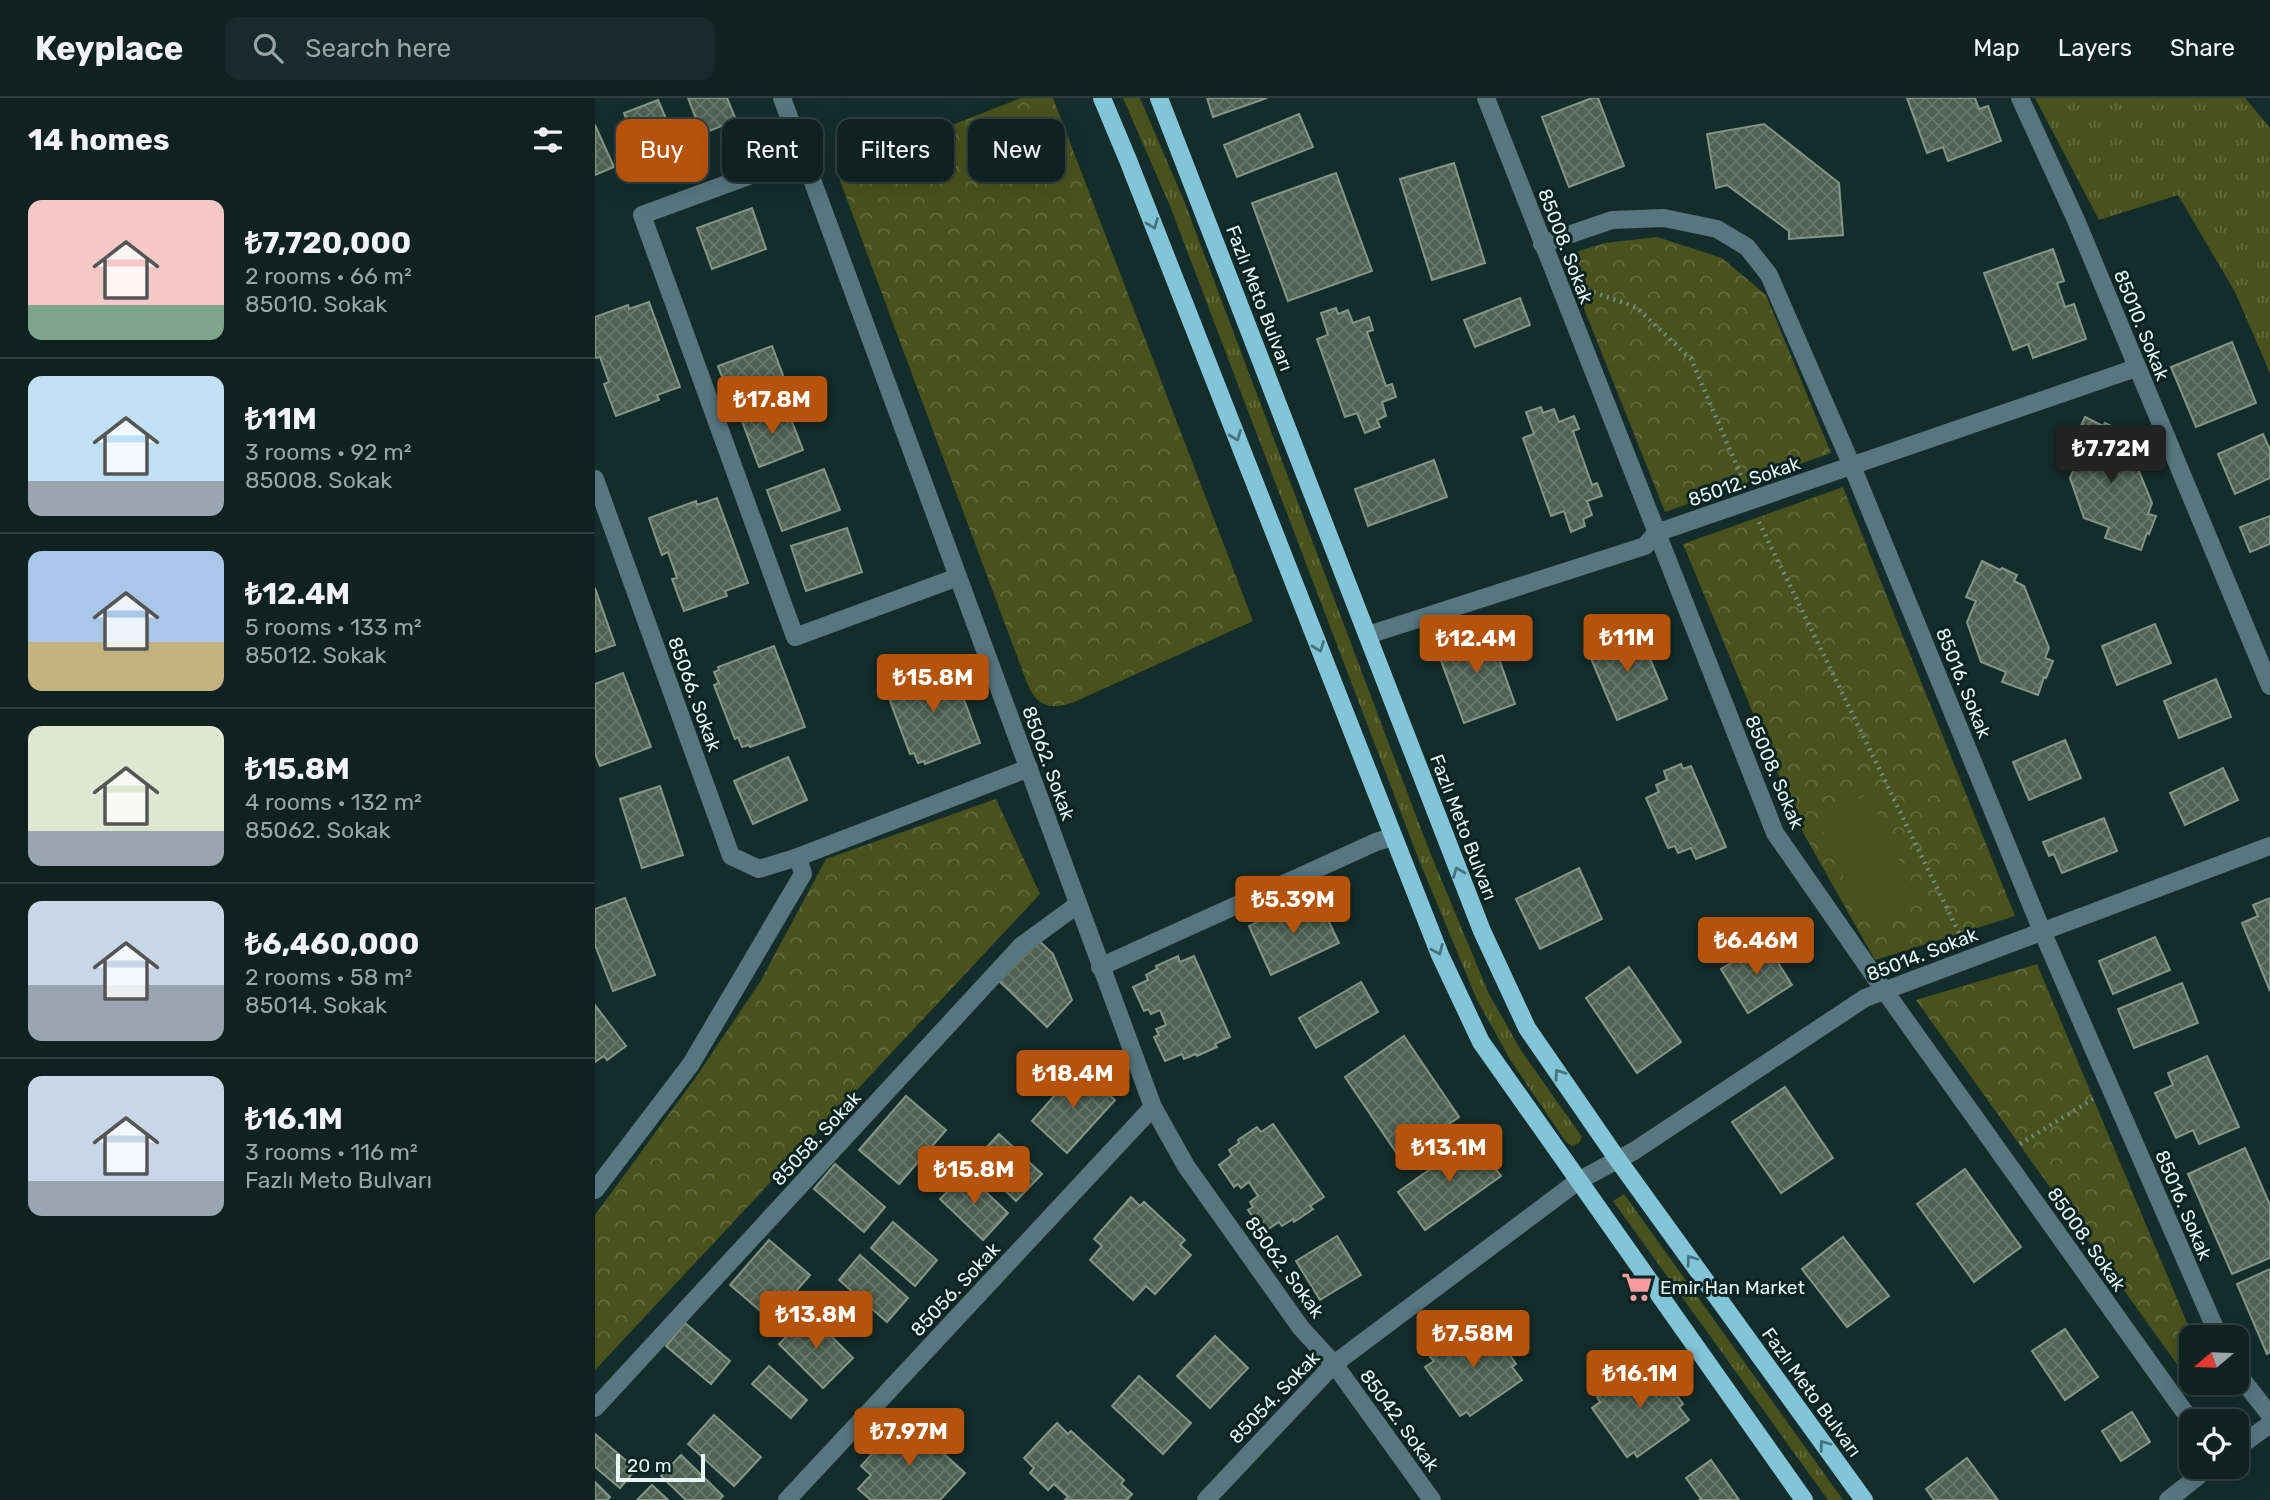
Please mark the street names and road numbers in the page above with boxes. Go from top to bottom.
street label: 85008. Sokak [1533,185,1598,307]
street label: Fazlı Meto Bulvarı [1221,222,1298,374]
street label: 85010. Sokak [2109,266,2174,384]
street label: 85012. Sokak [1685,452,1803,511]
street label: 85016. Sokak [1931,625,1996,742]
street label: 85066. Sokak [663,634,726,755]
street label: 85062. Sokak [1017,703,1080,824]
street label: 85008. Sokak [1740,712,1809,833]
street label: Fazlı Meto Bulvarı [1425,751,1502,903]
street label: 85014. Sokak [1863,923,1981,986]
street label: 85058. Sokak [767,1086,866,1190]
street label: 85016. Sokak [2150,1147,2217,1264]
street label: 85008. Sokak [2042,1183,2131,1296]
street label: 85062. Sokak [1240,1212,1329,1323]
street label: 85056. Sokak [906,1237,1005,1341]
street label: Fazlı Meto Bulvarı [1757,1323,1866,1462]
street label: 85054. Sokak [1224,1346,1325,1449]
street label: 85042. Sokak [1355,1365,1444,1476]

